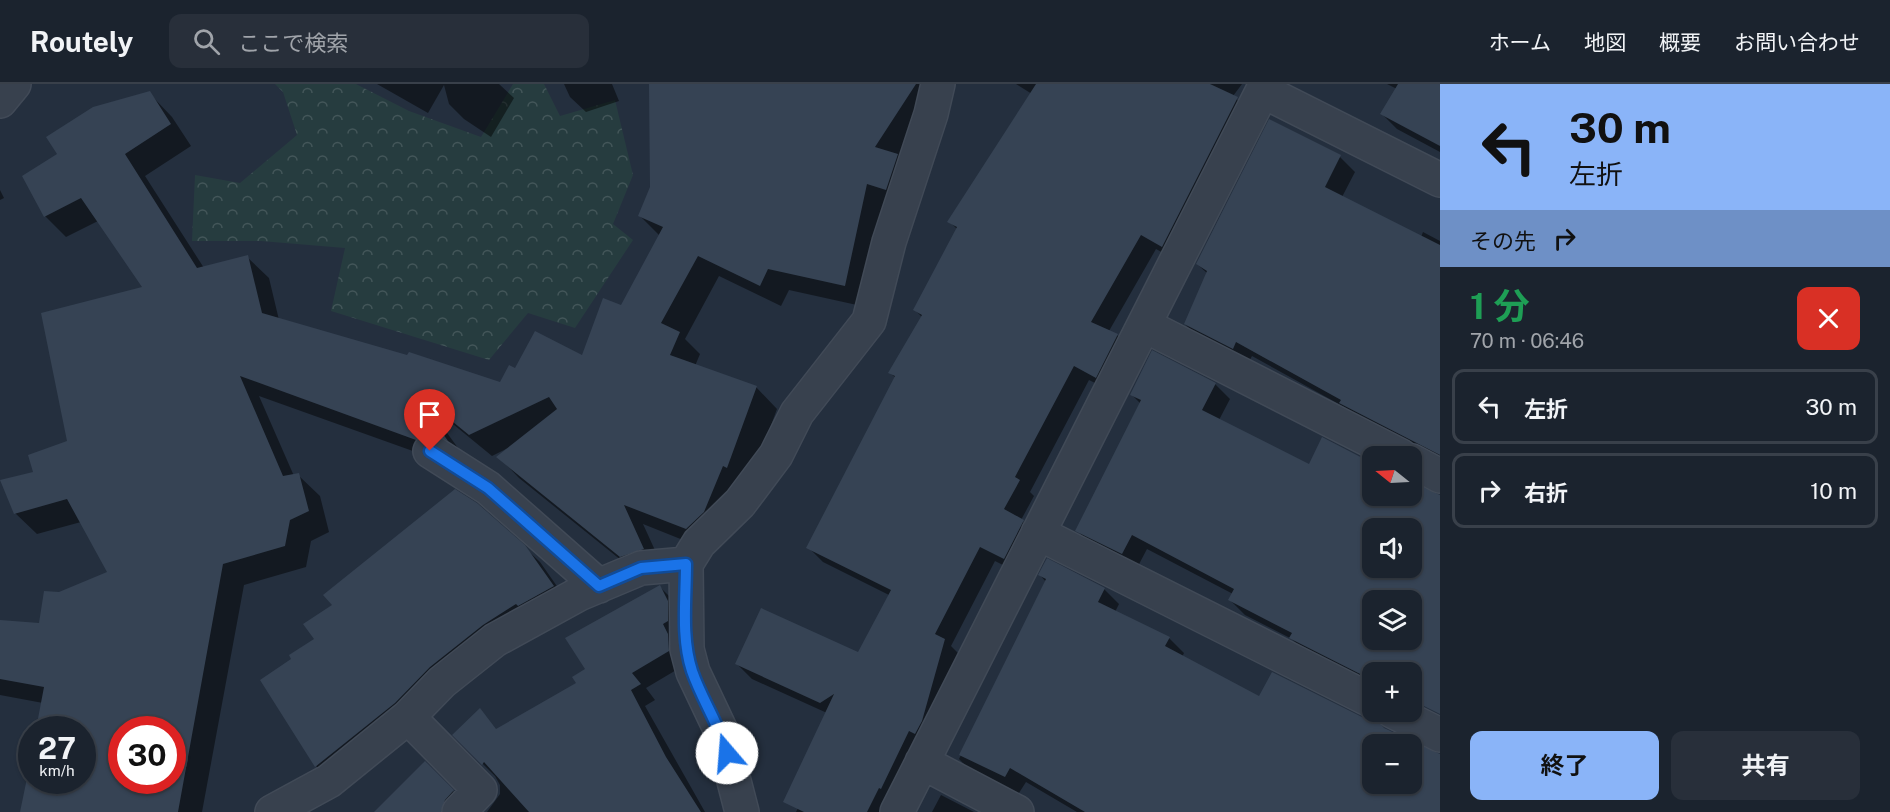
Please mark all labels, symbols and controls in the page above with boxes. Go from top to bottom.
search box [169,14,589,68]
text: Routely [30,25,133,58]
icon: search [190,25,223,58]
text: ここで検索 [238,30,348,56]
text: ホーム [1489,30,1551,55]
text: 地図 [1584,30,1626,55]
text: 概要 [1659,30,1701,55]
text: お問い合わせ [1734,30,1860,55]
text: 30 m [1569,103,1671,152]
icon: left [1470,108,1548,186]
text: 左折 [1569,158,1623,190]
icon: right [1548,222,1581,255]
text: その先 [1470,228,1536,254]
text: 1 分 [1470,285,1530,327]
button: close [1797,287,1860,350]
text: 70 m · 06:46 [1470,329,1584,353]
pin [404,389,455,451]
icon: left [1473,390,1506,423]
text: 30 m [1805,394,1857,420]
text: 左折 [1524,396,1568,422]
icon: arrive [413,398,446,431]
north arrow [1362,446,1422,506]
map controls [1362,446,1422,794]
icon: right [1473,474,1506,507]
text: 10 m [1810,478,1857,504]
text: 右折 [1524,480,1568,506]
button: sound [1362,518,1422,578]
button: layers [1362,590,1422,650]
button: + [1362,662,1422,722]
speed limit sign: 30 [108,716,186,794]
position arrow [695,721,759,785]
text: 27 [38,730,76,766]
button: 終了 [1470,731,1659,800]
button: 共有 [1671,731,1860,800]
button: − [1362,734,1422,794]
text: km/h [39,762,75,779]

